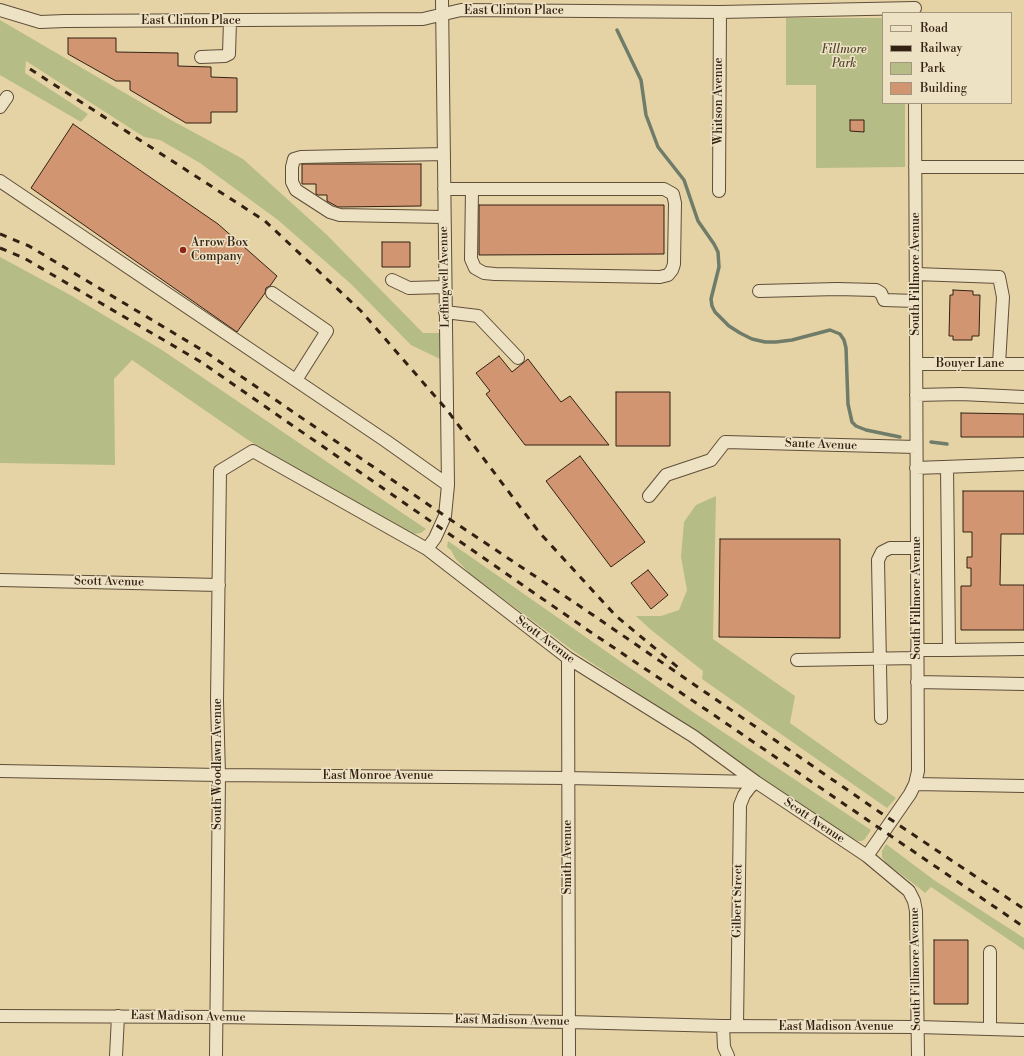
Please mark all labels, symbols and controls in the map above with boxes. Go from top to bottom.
street label: East Clinton Place [464,4,564,18]
legend [882,12,1012,104]
street label: East Clinton Place [141,14,241,28]
text: Road [920,21,948,36]
text: Railway [920,41,962,56]
park label: Fillmore Park [821,43,867,71]
street label: Whitson Avenue [712,57,726,145]
text: Park [920,61,945,76]
text: Building [920,81,967,96]
street label: South Fillmore Avenue [909,212,923,336]
street label: Leffingwell Avenue [437,226,453,328]
place label: Arrow Box Company [191,236,248,264]
marker: Arrow Box Company [178,245,188,255]
street label: Bouyer Lane [936,357,1004,371]
street label: Sante Avenue [785,437,857,453]
street label: South Fillmore Avenue [910,536,924,660]
street label: Scott Avenue [74,574,144,590]
street label: Scott Avenue [513,613,577,667]
street label: South Woodlawn Avenue [211,698,225,830]
street label: East Monroe Avenue [323,769,433,783]
street label: Scott Avenue [781,795,847,847]
street label: Smith Avenue [561,820,575,894]
street label: Gilbert Street [730,864,746,938]
street label: South Fillmore Avenue [908,907,924,1031]
street label: East Madison Avenue [130,1009,246,1025]
street label: East Madison Avenue [454,1013,570,1029]
street label: East Madison Avenue [778,1020,894,1034]

